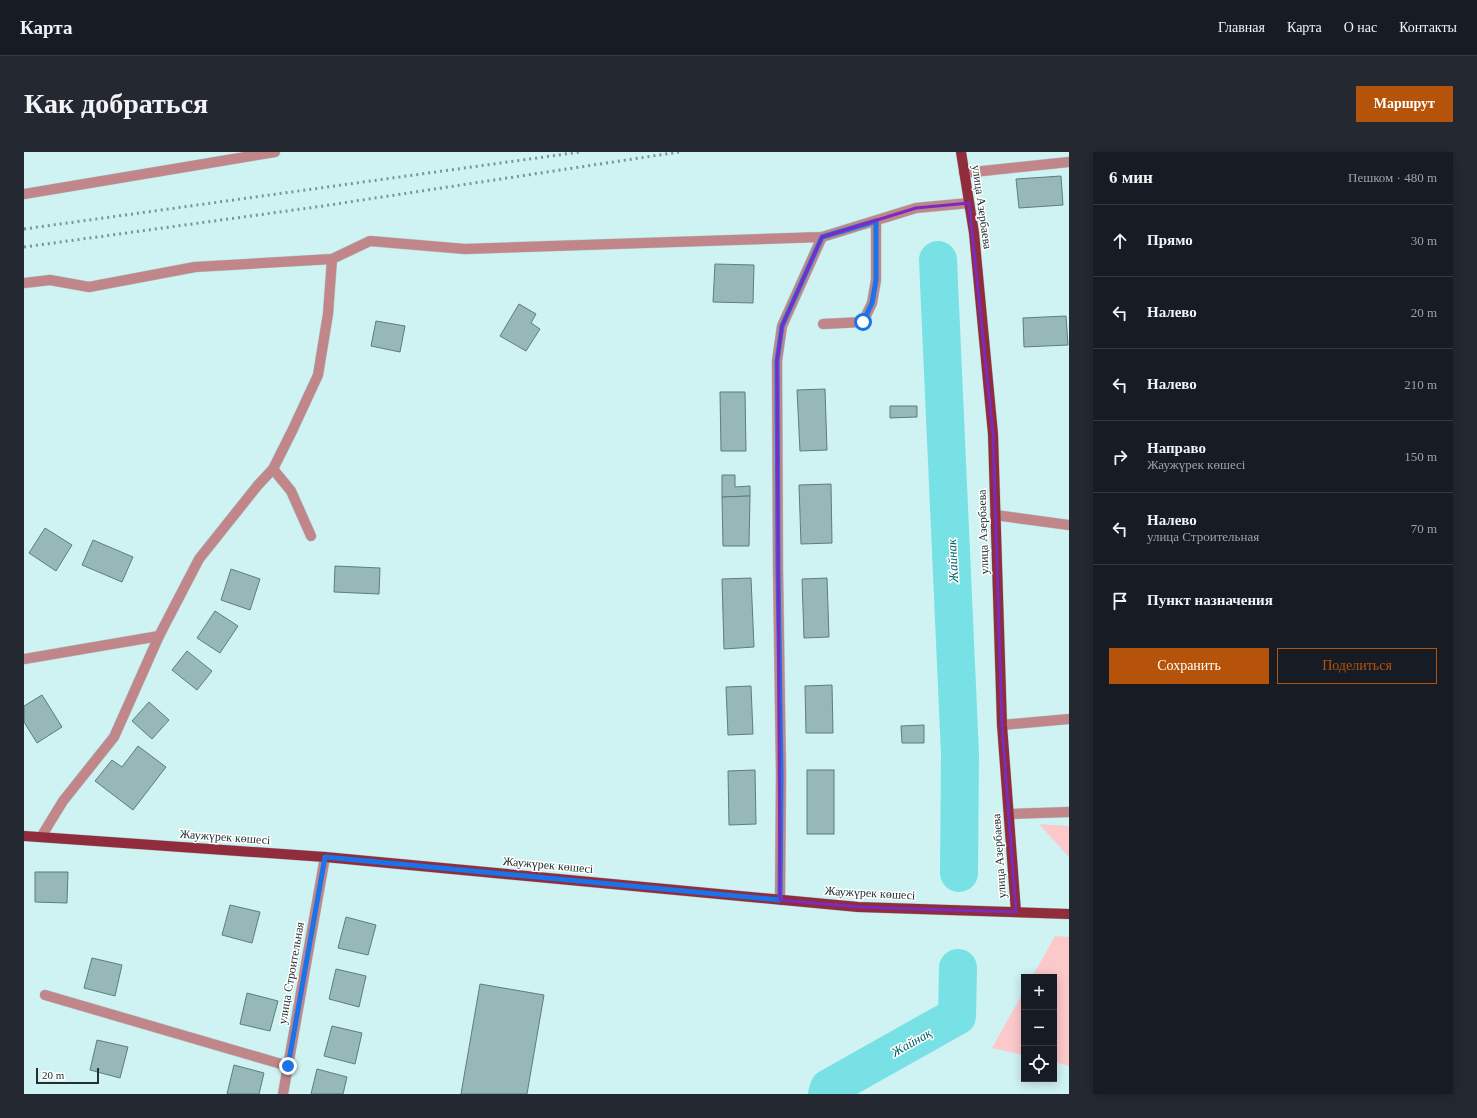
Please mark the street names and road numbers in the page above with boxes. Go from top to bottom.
street label: улица Азербаева [969,164,995,251]
street label: улица Азербаева [974,489,991,575]
street label: улица Азербаева [989,812,1009,899]
street label: Жаужүрек көшесі [179,827,271,847]
street label: Жаужүрек көшесі [502,854,595,876]
street label: Жаужүрек көшесі [824,884,916,902]
street label: улица Строительная [275,920,307,1025]

